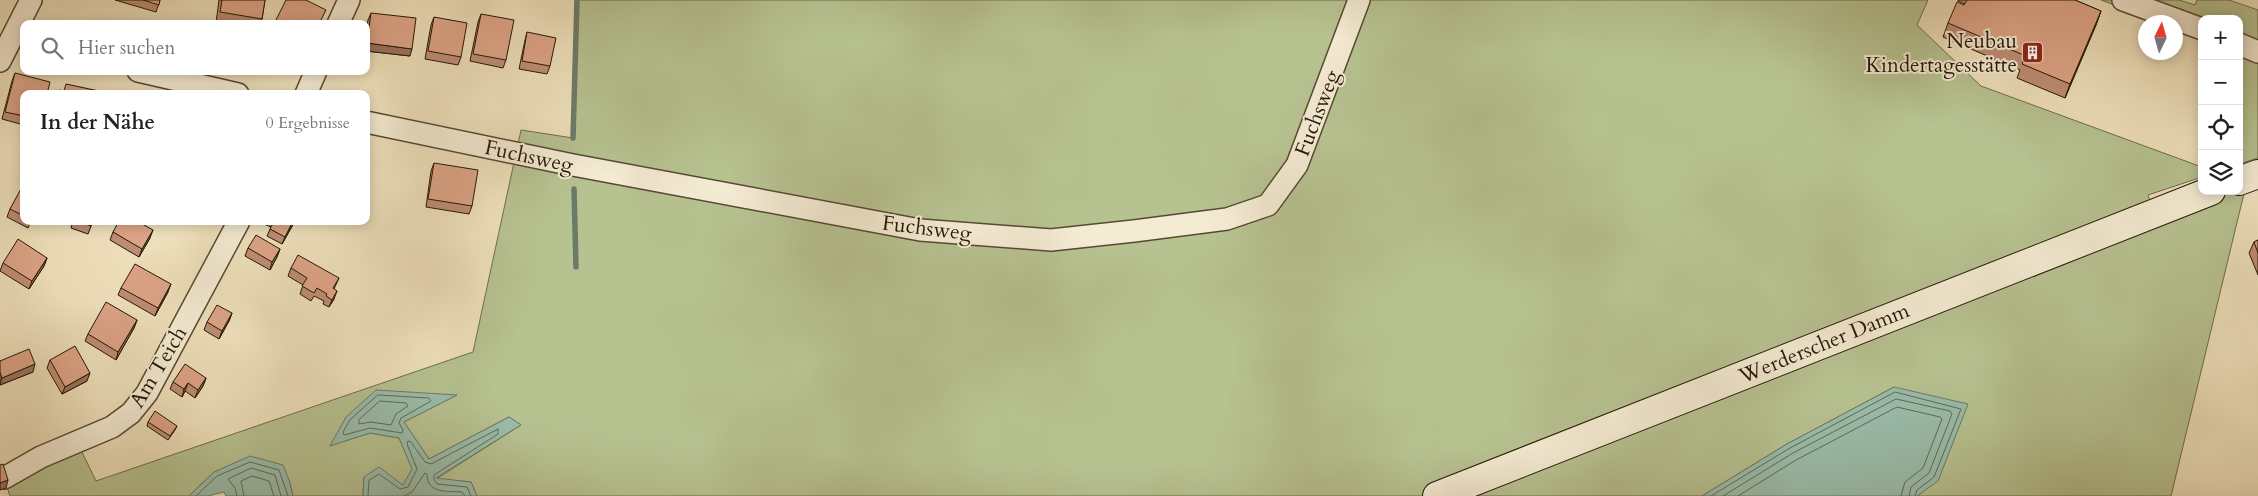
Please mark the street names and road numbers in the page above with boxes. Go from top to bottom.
street label: Fuchsweg [1288,66,1347,160]
street label: Fuchsweg [482,133,576,180]
street label: Fuchsweg [881,209,973,248]
street label: Werderscher Damm [1734,296,1914,391]
street label: Am Teich [123,321,194,413]

